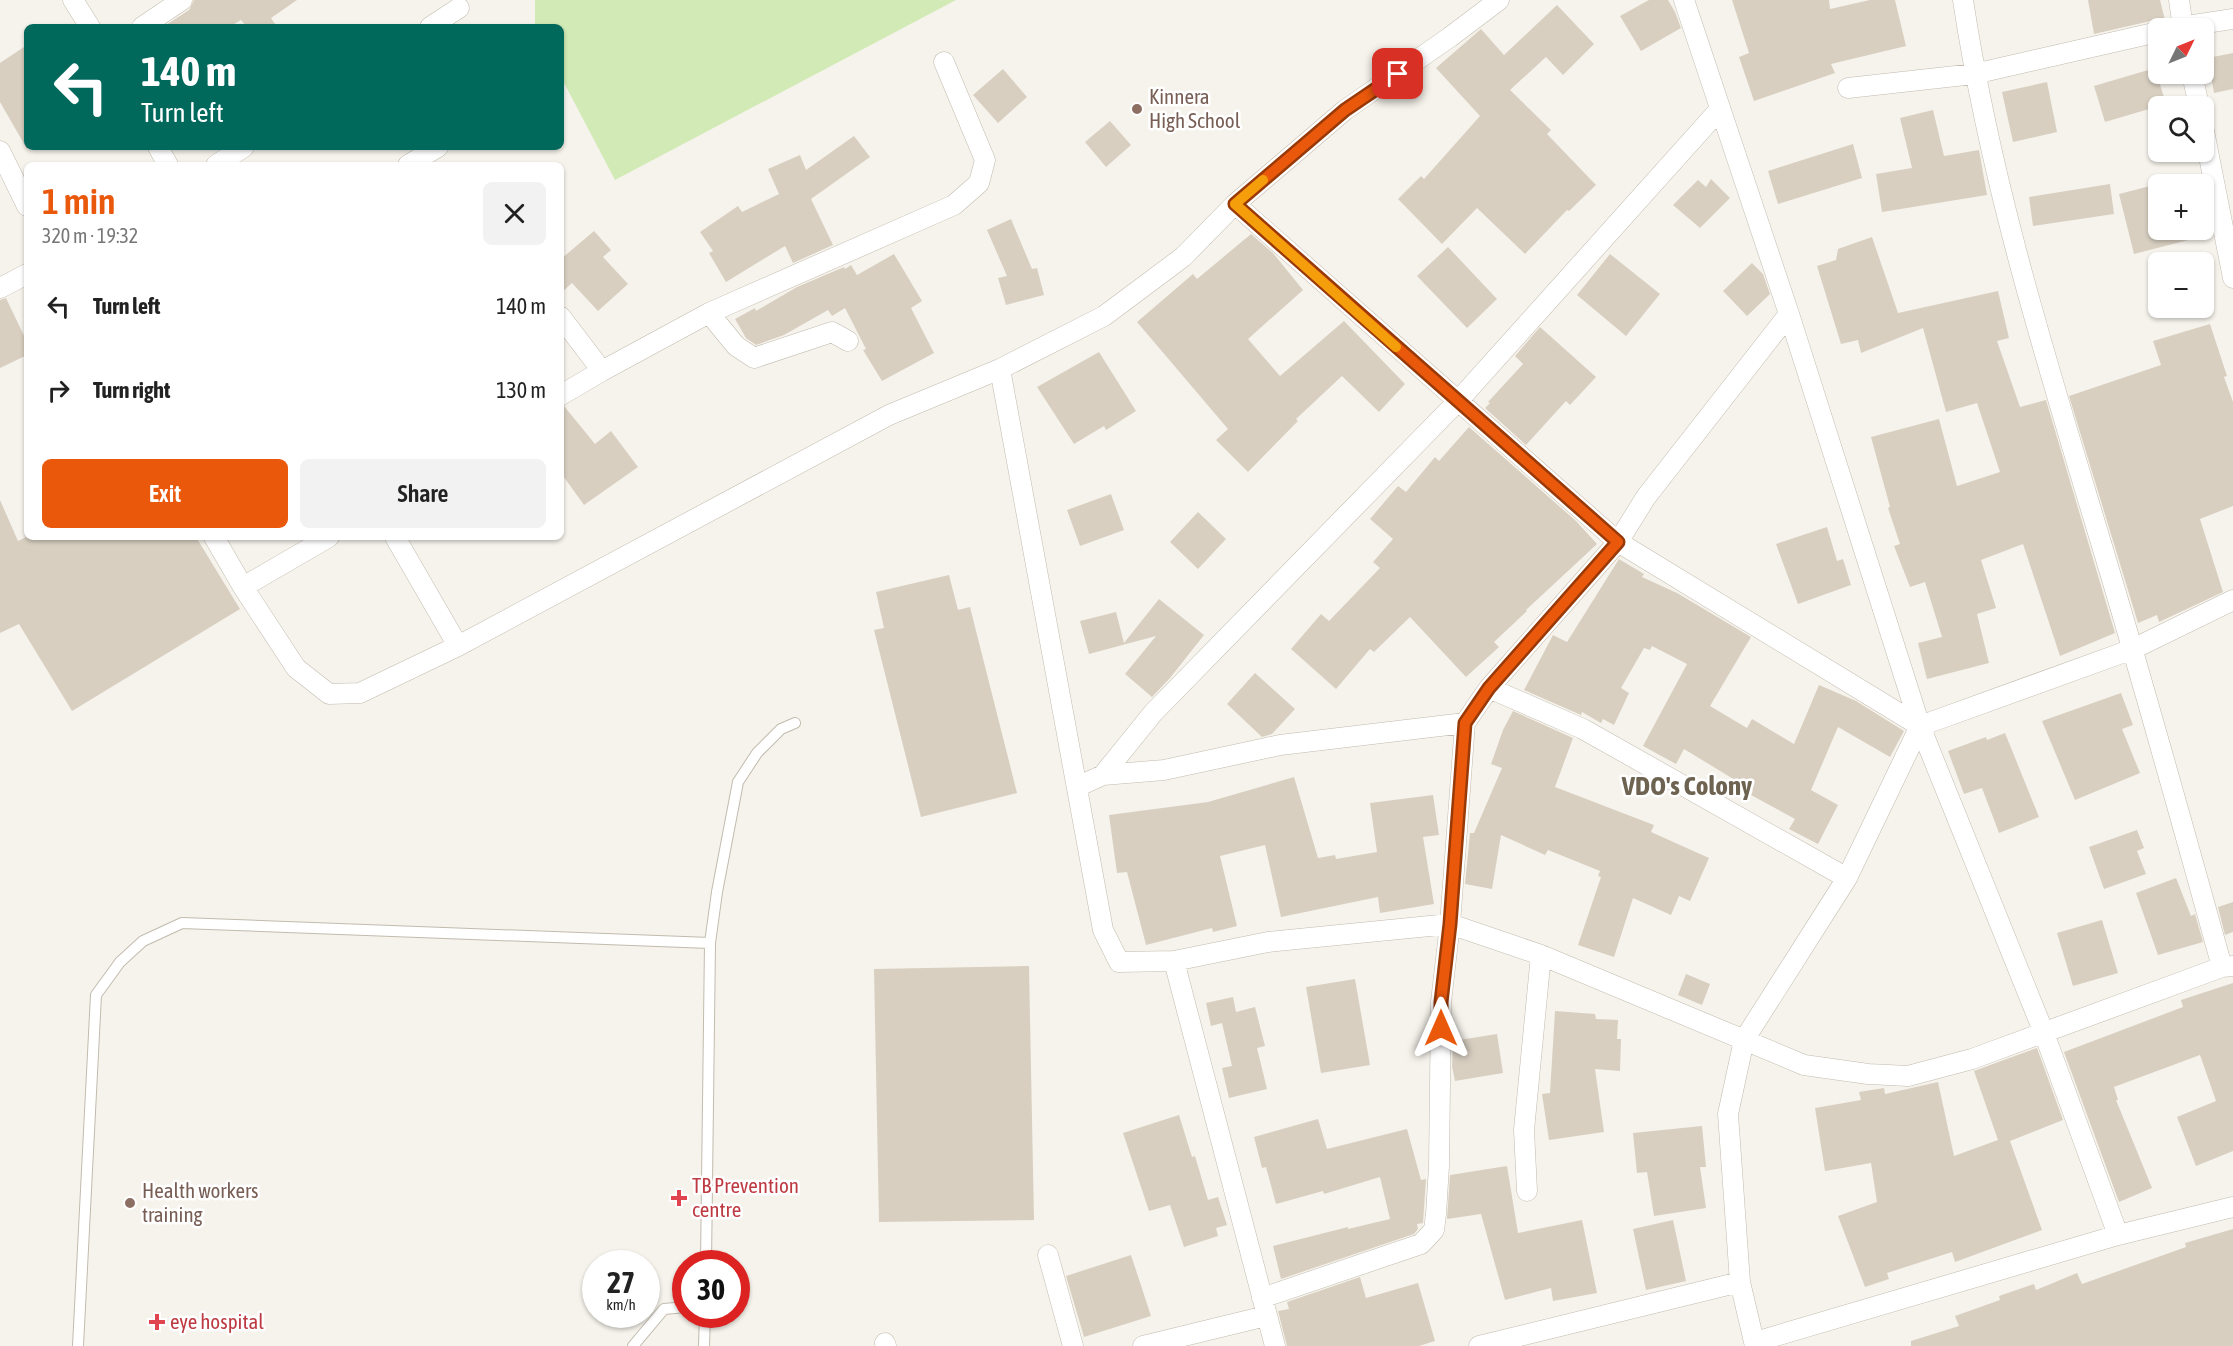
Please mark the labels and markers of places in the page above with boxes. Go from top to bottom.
pin [1372,48,1423,99]
place label: Kinnera High School [1149,84,1241,132]
marker: Kinnera High School [1130,102,1144,116]
place label: TB Prevention centre [692,1173,799,1221]
place label: Health workers training [142,1178,259,1226]
marker: TB Prevention centre [670,1189,688,1207]
marker: Health workers training [123,1196,137,1210]
place label: eye hospital [170,1309,264,1333]
marker: eye hospital [148,1313,166,1331]

